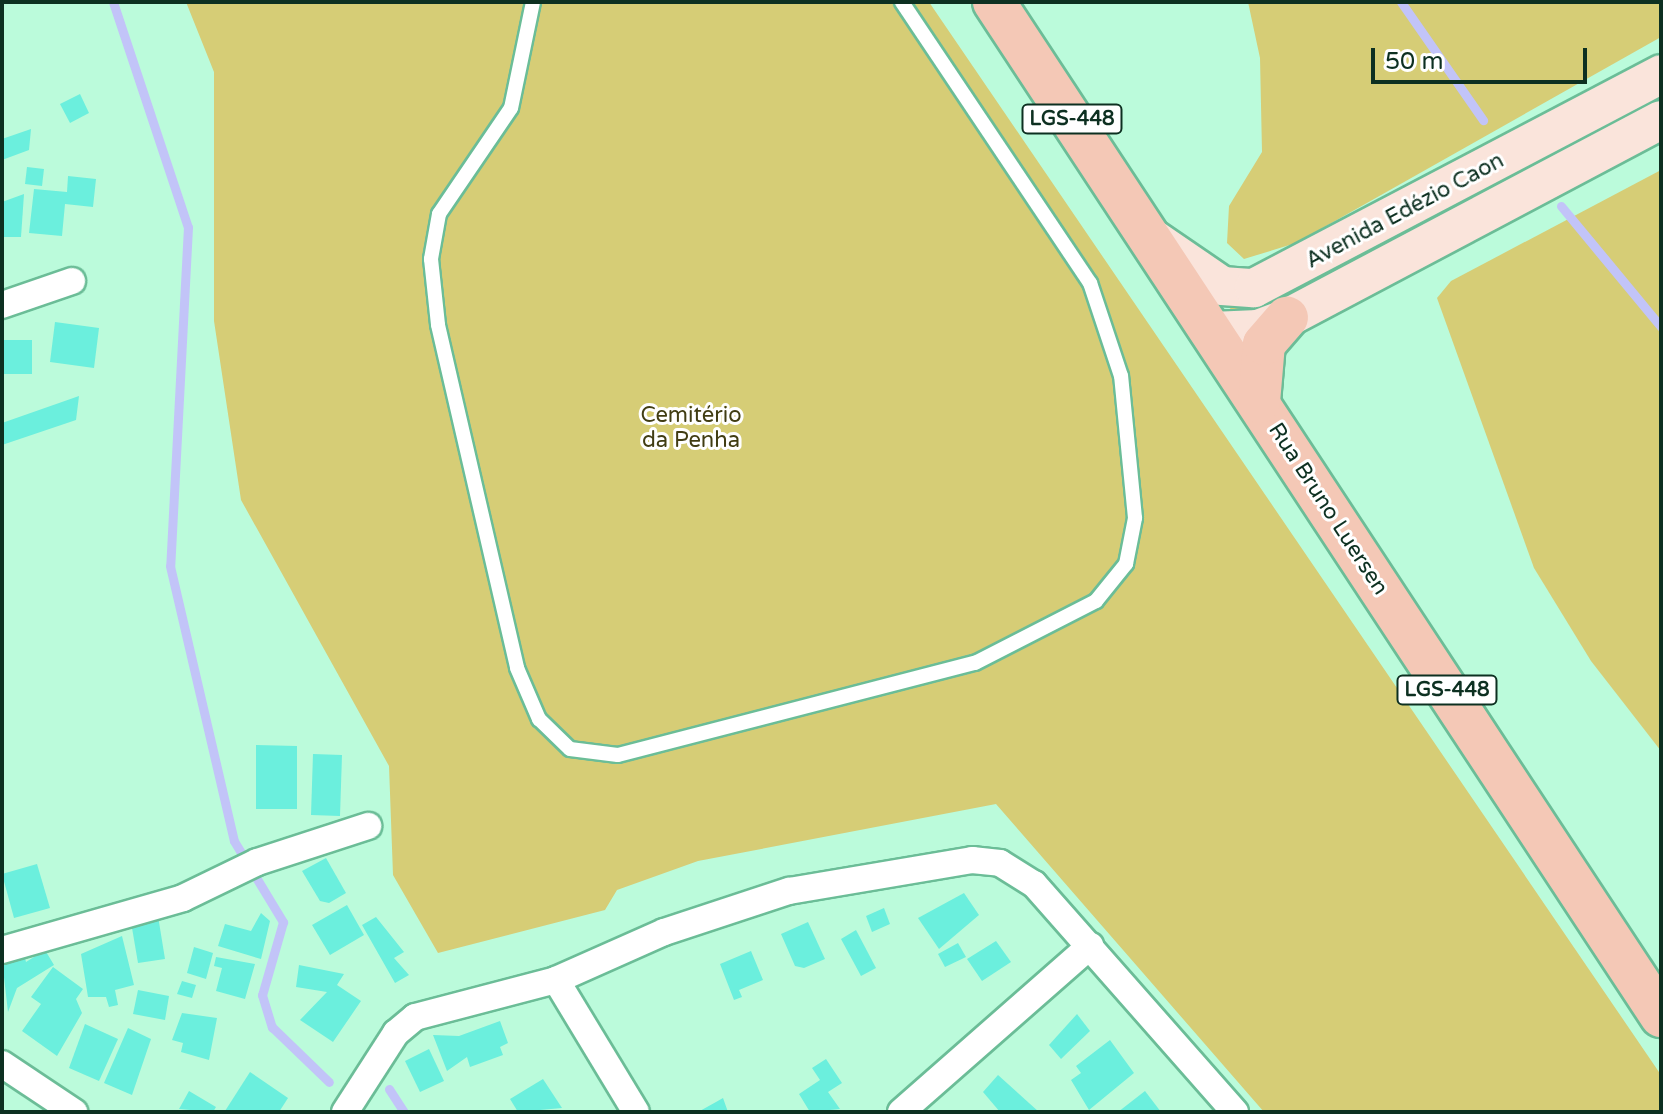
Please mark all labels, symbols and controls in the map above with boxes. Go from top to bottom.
scale bar [1375,32,1591,82]
text: 50 m [1385,47,1443,76]
road number: LGS-448 [1020,103,1124,135]
street label: Avenida Edézio Caon [1301,148,1509,274]
park label: Cemitério da Penha [640,402,742,454]
street label: Rua Bruno Luersen [1262,418,1394,600]
road number: LGS-448 [1395,674,1499,706]

